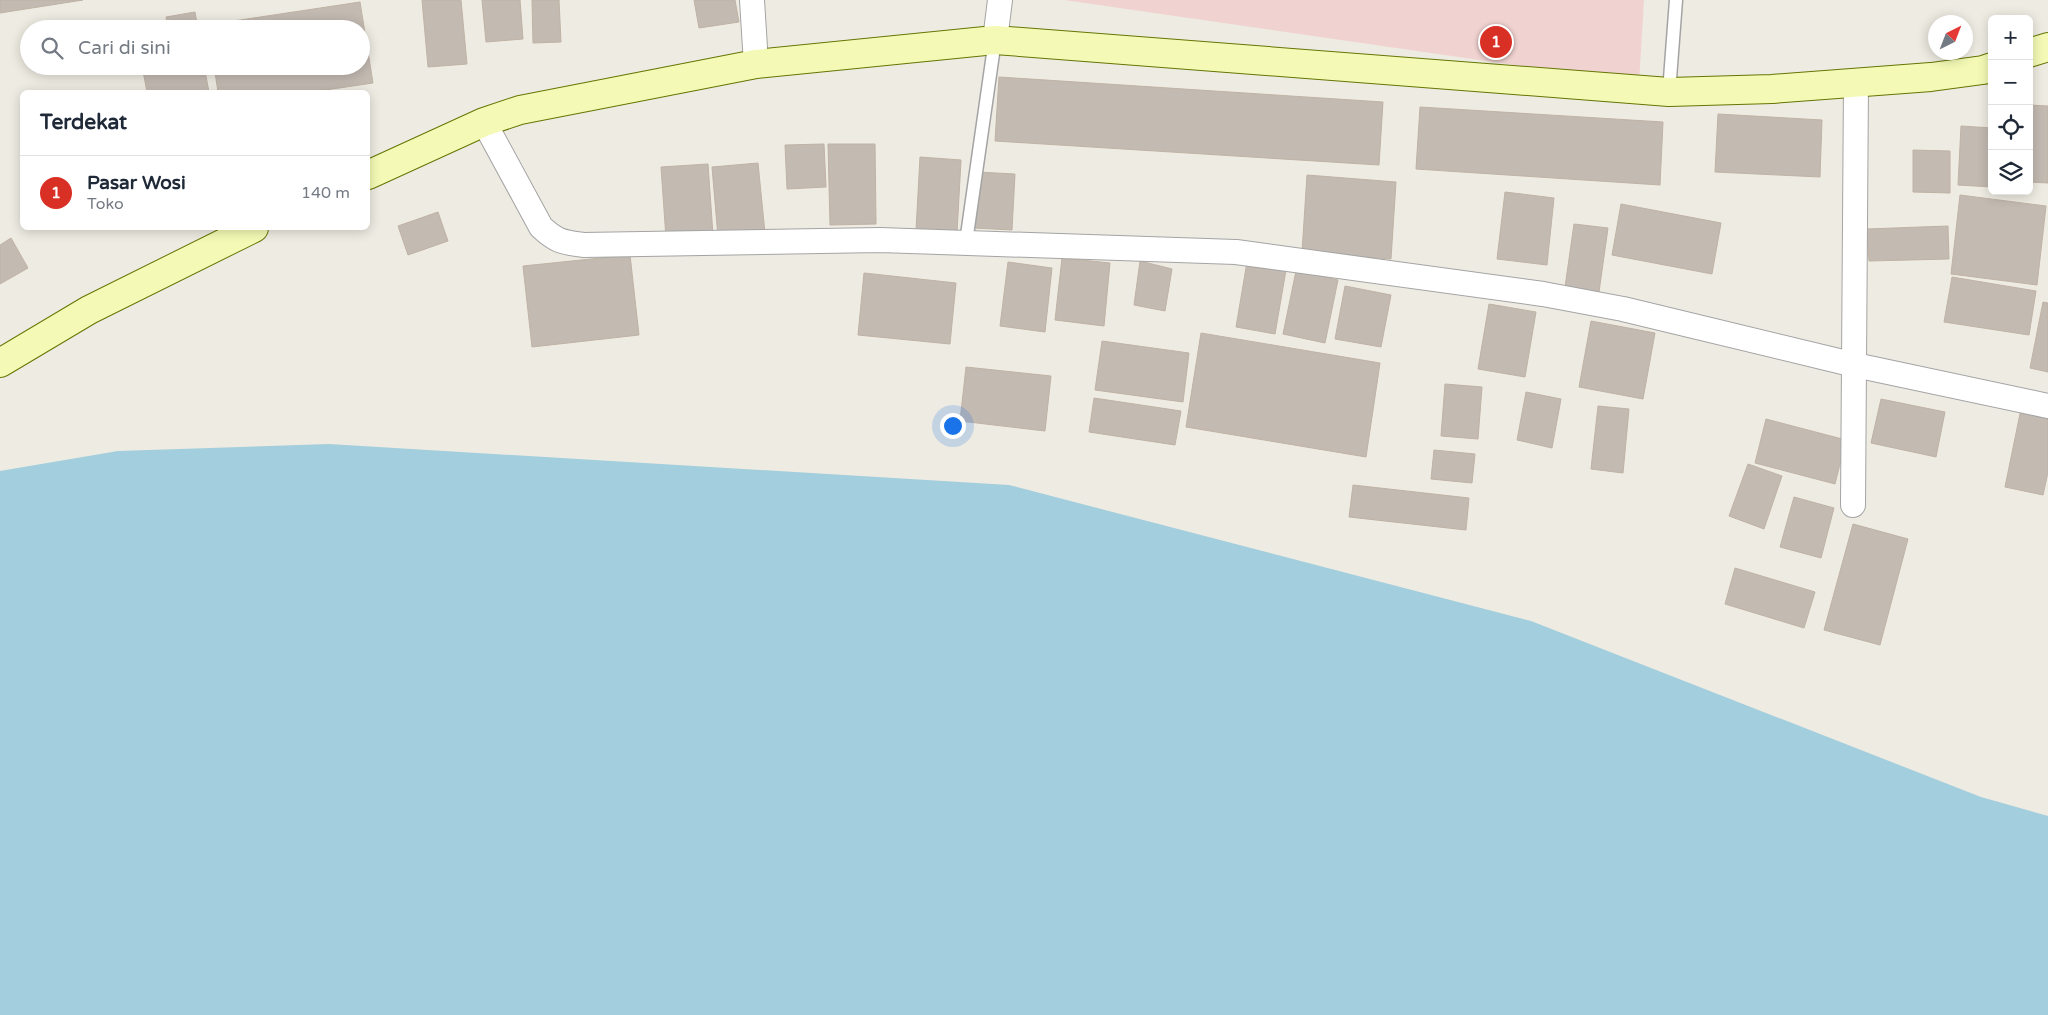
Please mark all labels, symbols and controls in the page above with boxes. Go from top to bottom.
north arrow [1928,15,1973,60]
map controls [1988,15,2033,195]
button: + [1988,15,2033,60]
search box [20,20,370,75]
pin: 1 [1480,23,1512,61]
icon: search [38,34,66,62]
text: Cari di sini [78,37,171,59]
button: − [1988,60,2033,105]
button: locate [1988,105,2033,150]
text: Terdekat [40,110,127,135]
button: layers [1988,150,2033,195]
text: Pasar Wosi [87,172,186,194]
text: 1 [51,183,61,203]
text: 140 m [301,183,350,203]
text: Toko [87,194,124,214]
your location [940,413,966,439]

